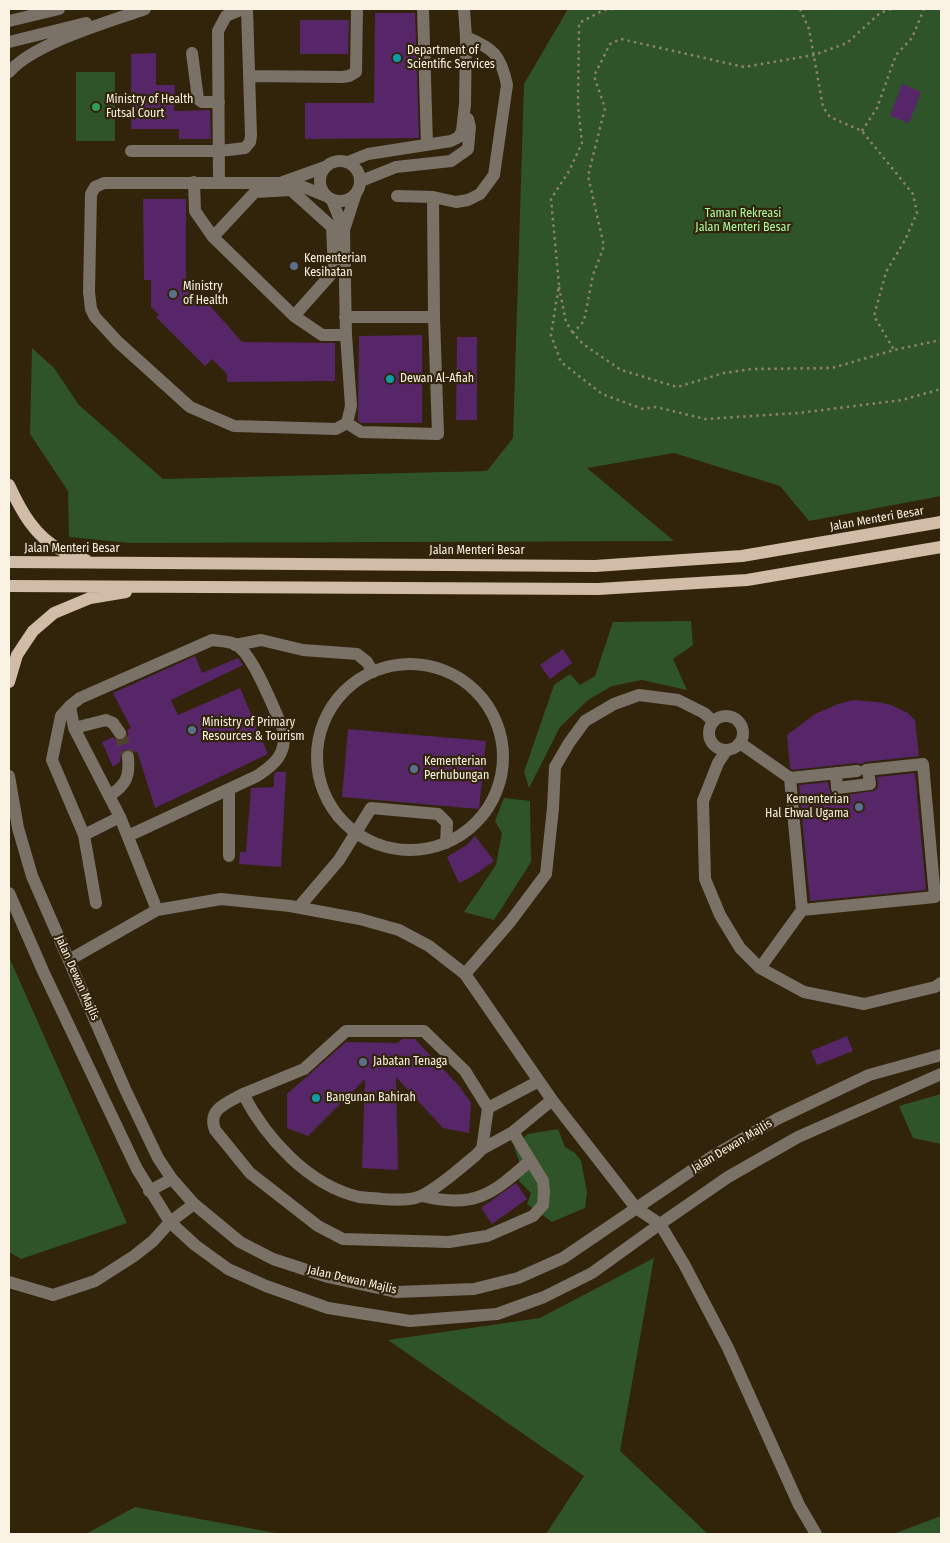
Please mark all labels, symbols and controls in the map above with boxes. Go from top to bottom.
place label: Department of Scientific Services [407,44,495,72]
marker: Department of Scientific Services [391,52,403,64]
place label: Ministry of Health Futsal Court [106,93,193,121]
marker: Ministry of Health Futsal Court [90,101,102,113]
park label: Taman Rekreasi Jalan Menteri Besar [695,207,791,235]
place label: Kementerian Kesihatan [304,252,367,280]
marker: Kementerian Kesihatan [288,260,300,272]
place label: Ministry of Health [183,280,228,308]
marker: Ministry of Health [167,288,179,300]
place label: Dewan Al-Afiah [400,372,474,386]
marker: Dewan Al-Afiah [384,373,396,385]
street label: Jalan Menteri Besar [829,504,925,534]
street label: Jalan Menteri Besar [24,542,120,556]
street label: Jalan Menteri Besar [429,544,525,558]
place label: Ministry of Primary Resources & Tourism [202,716,304,744]
marker: Ministry of Primary Resources & Tourism [186,724,198,736]
place label: Kementerian Perhubungan [424,755,489,783]
marker: Kementerian Perhubungan [408,763,420,775]
place label: Kementerian Hal Ehwal Ugama [765,793,849,821]
marker: Kementerian Hal Ehwal Ugama [853,801,865,813]
street label: Jalan Dewan Majlis [52,933,102,1023]
place label: Jabatan Tenaga [373,1055,447,1069]
marker: Jabatan Tenaga [357,1056,369,1068]
place label: Bangunan Bahirah [326,1091,416,1105]
marker: Bangunan Bahirah [310,1092,322,1104]
street label: Jalan Dewan Majlis [689,1116,775,1176]
street label: Jalan Dewan Majlis [306,1263,398,1297]

